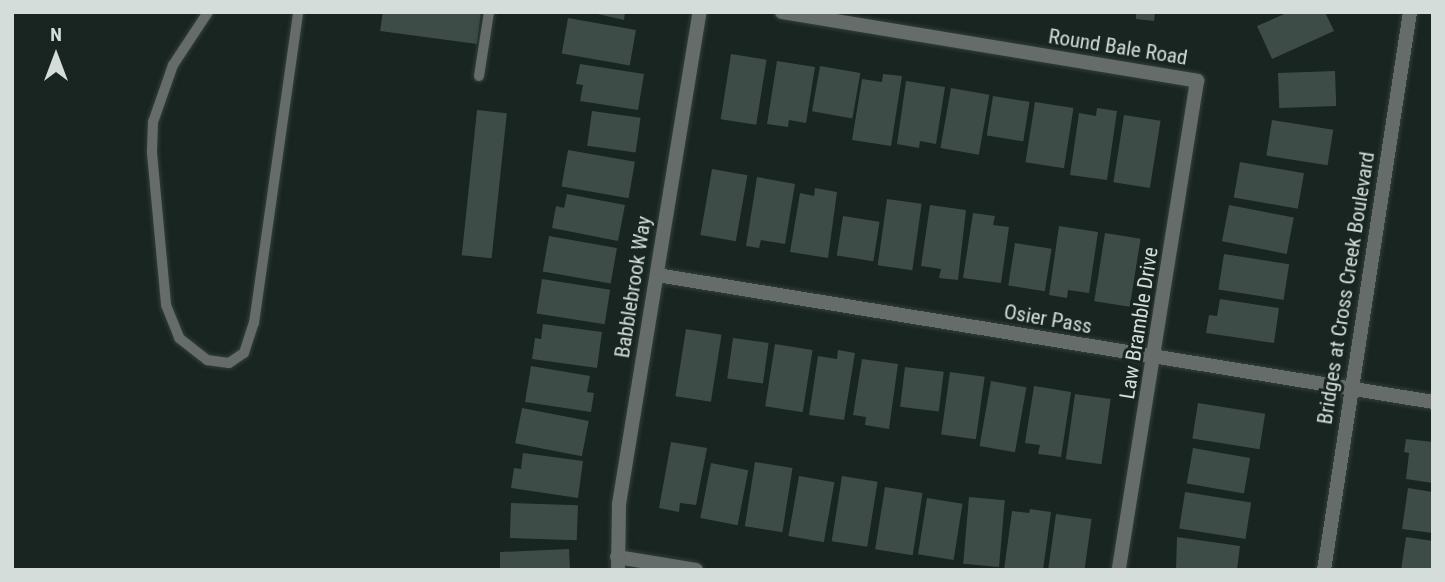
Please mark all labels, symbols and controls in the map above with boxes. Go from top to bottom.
north arrow [21,21,91,91]
text: N [50,23,62,46]
street label: Round Bale Road [1047,24,1189,70]
street label: Bridges at Cross Creek Boulevard [1312,150,1380,426]
street label: Babblebrook Way [609,214,657,360]
street label: Law Bramble Drive [1115,245,1163,401]
street label: Osier Pass [1002,299,1094,339]

